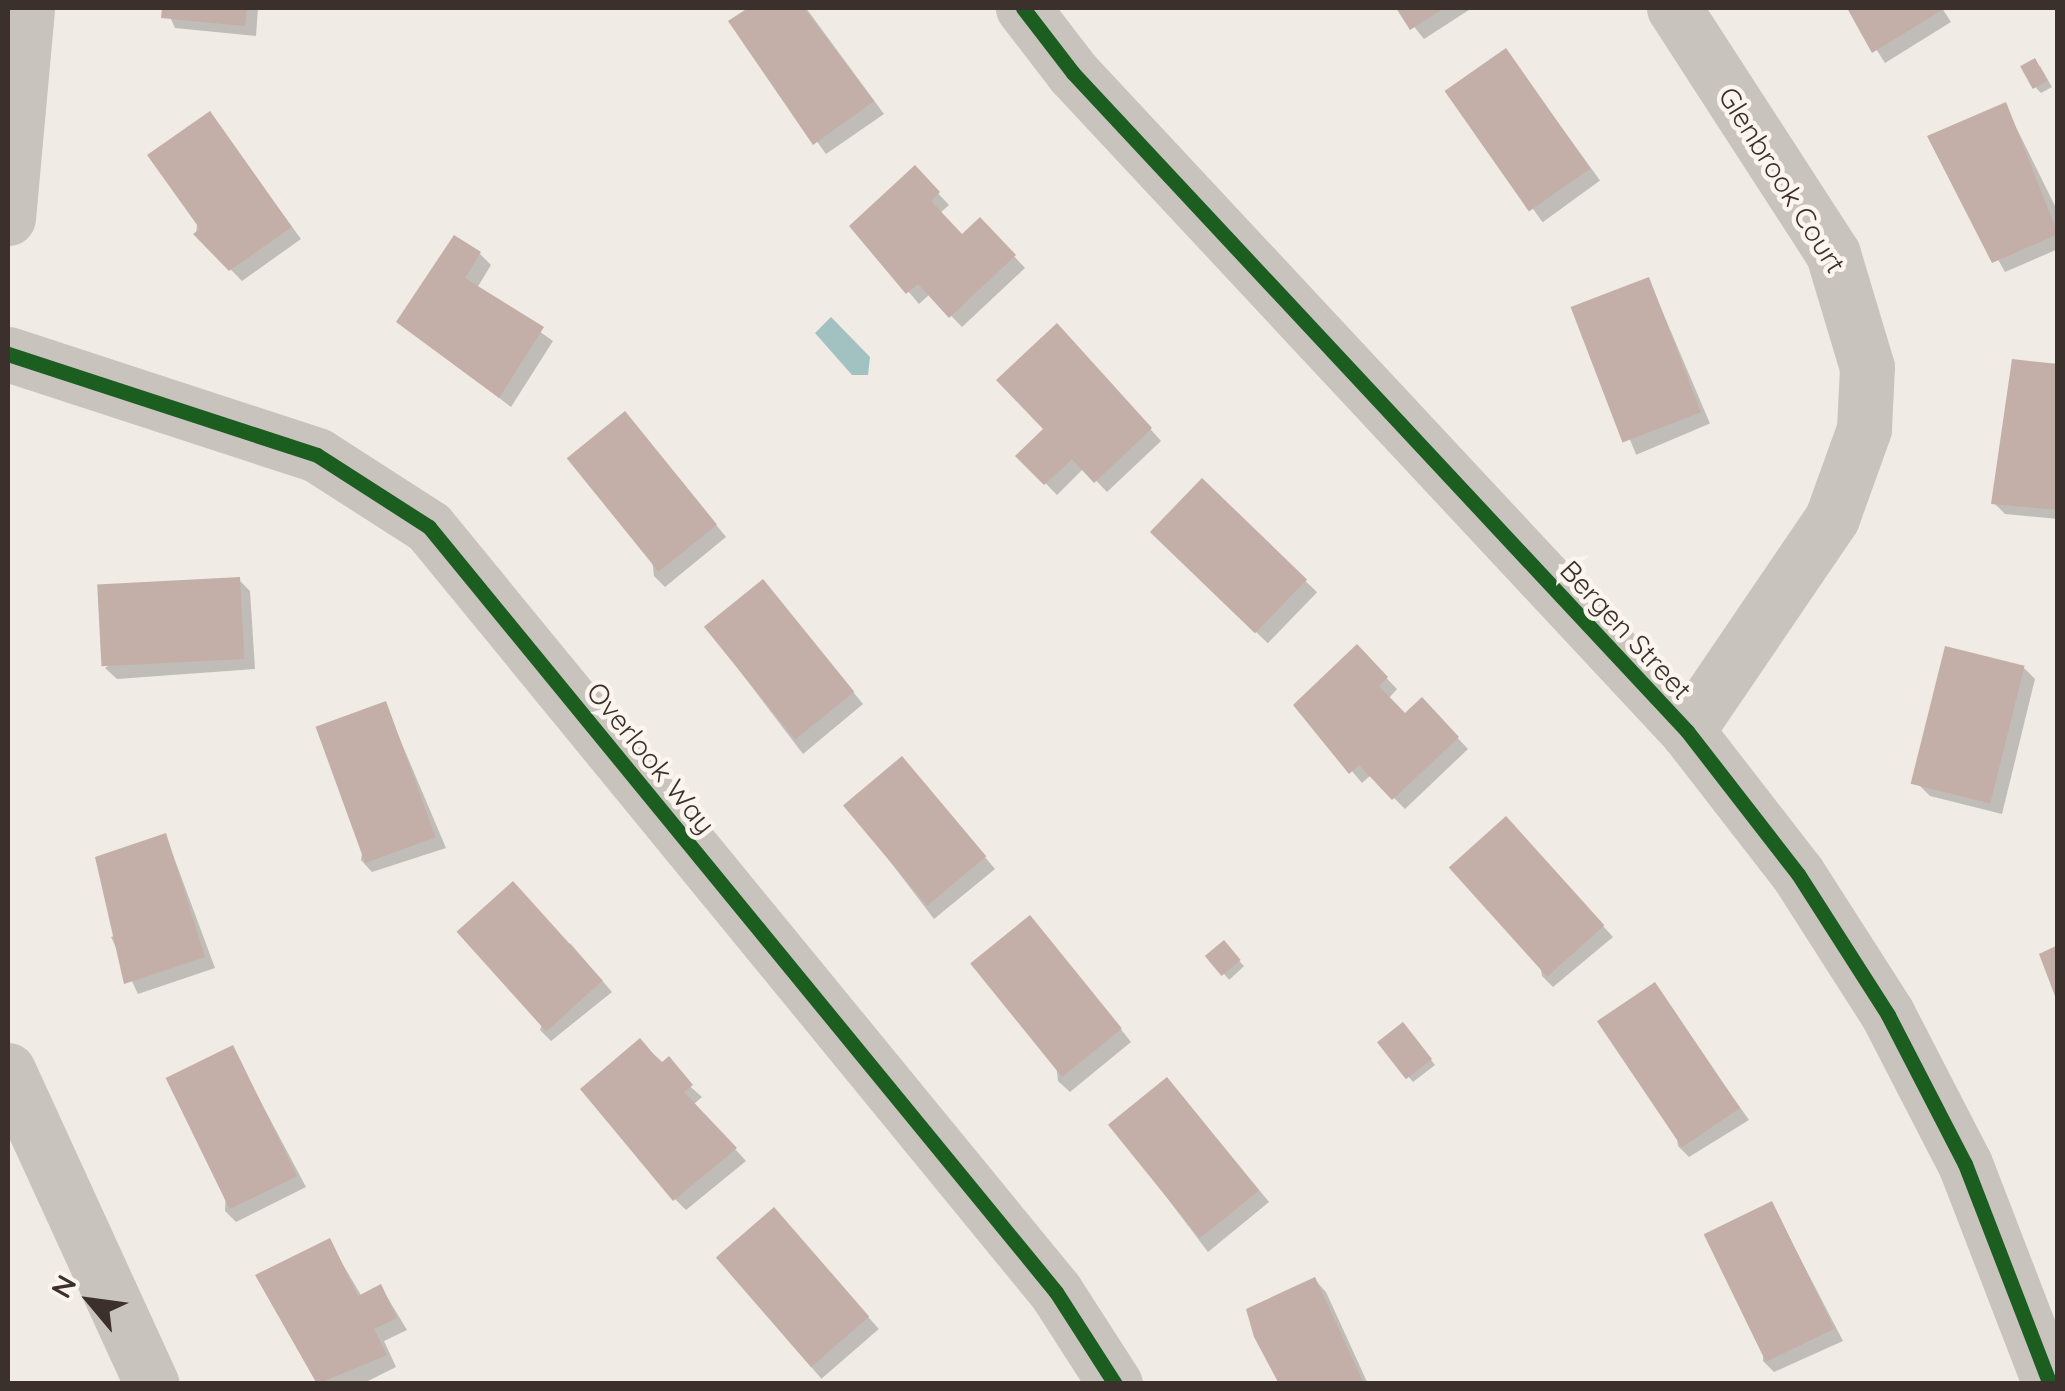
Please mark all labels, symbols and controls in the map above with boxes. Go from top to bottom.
street label: Glenbrook Court [1711,81,1853,279]
street label: Bergen Street [1553,554,1699,706]
street label: Overlook Way [580,676,722,840]
north arrow [40,1251,140,1351]
text: N [43,1269,84,1304]

